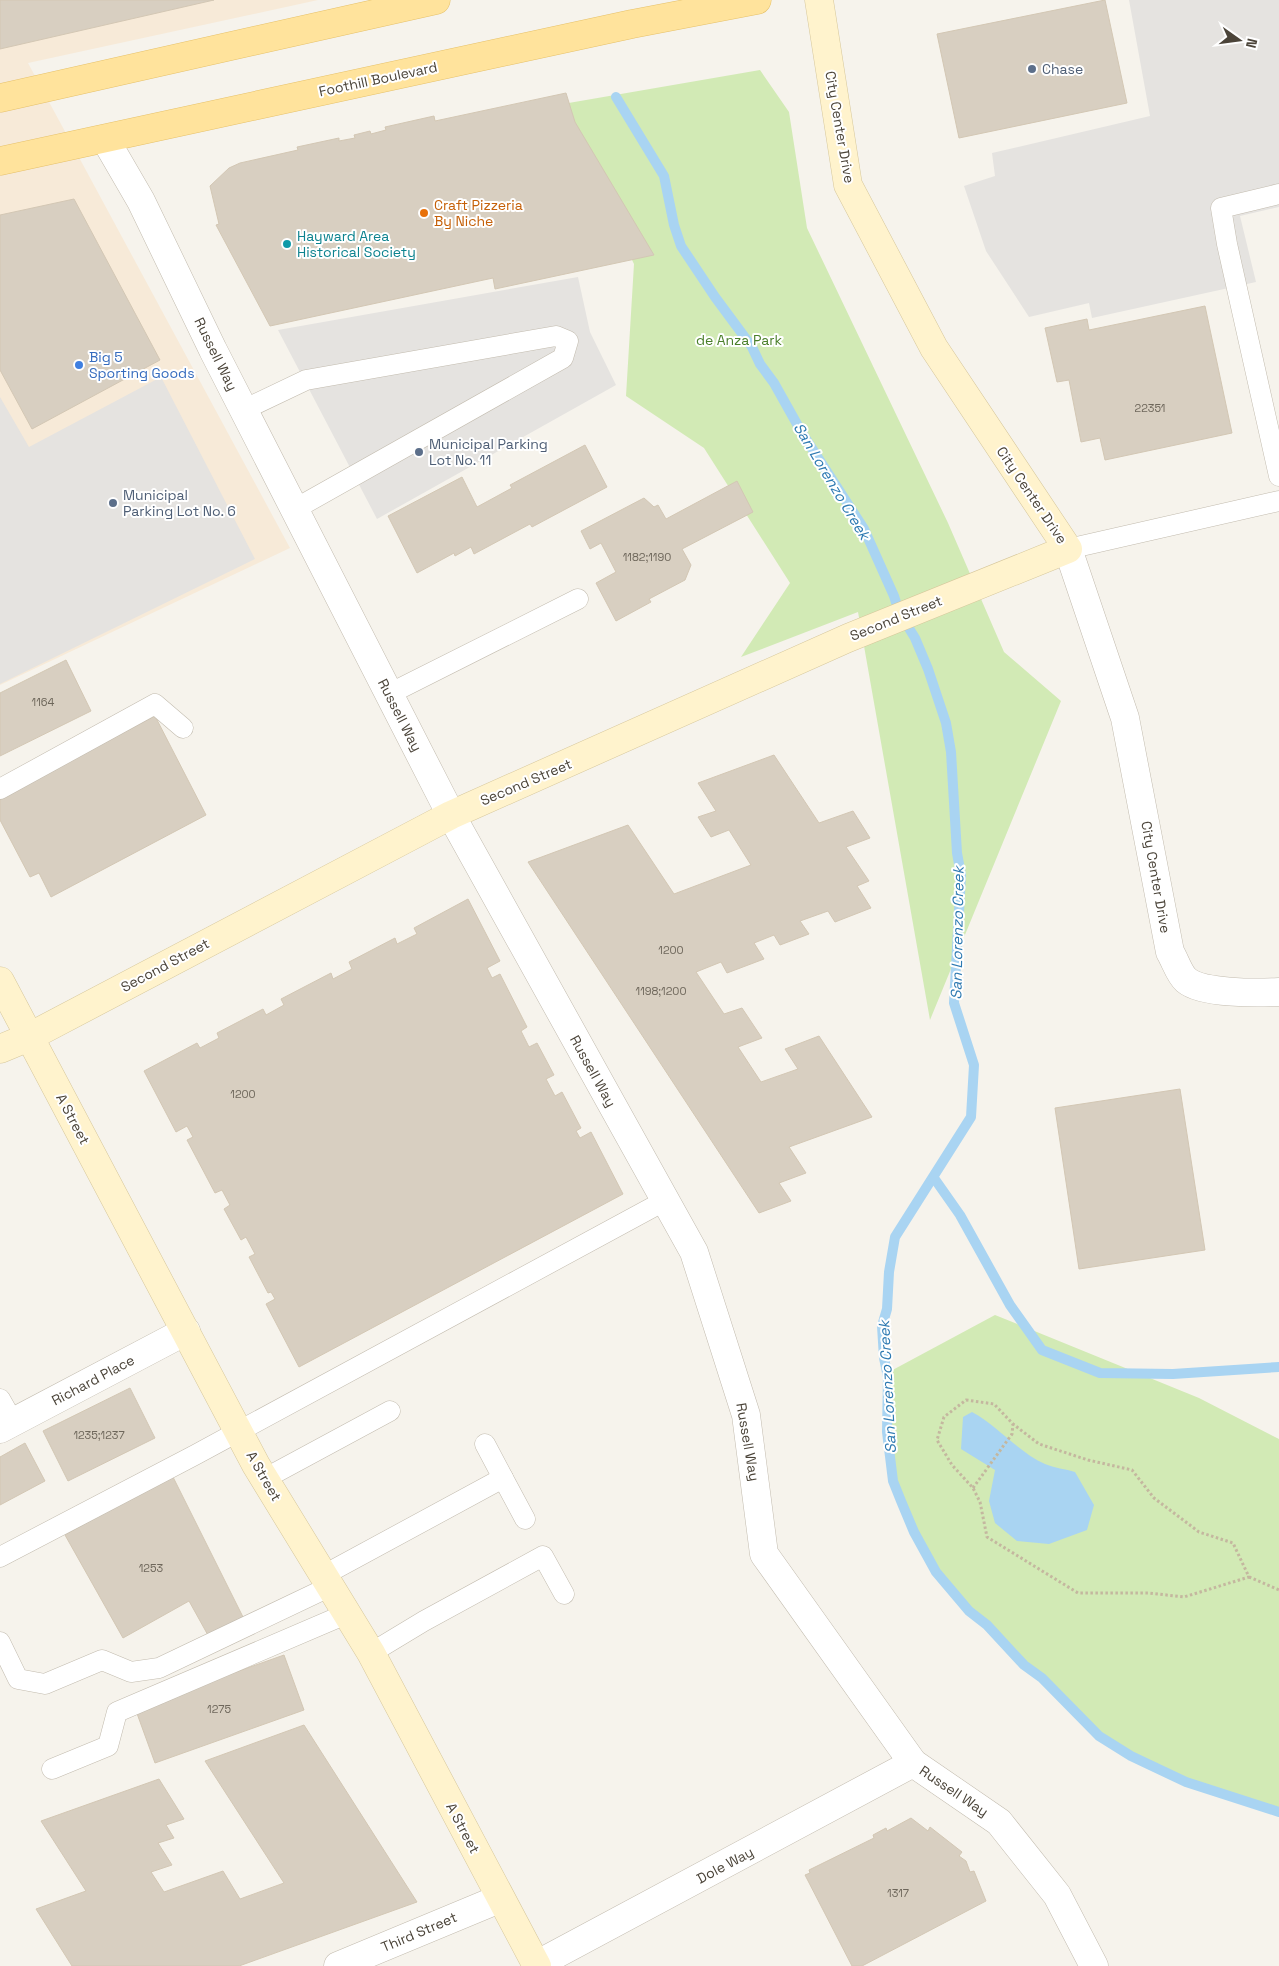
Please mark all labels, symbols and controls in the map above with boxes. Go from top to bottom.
north arrow [1214,15,1264,65]
text: N [1242,36,1261,50]
street label: Foothill Boulevard [317,58,439,100]
place label: Chase [1042,60,1083,78]
marker: Chase [1026,63,1038,75]
street label: City Center Drive [821,70,859,184]
place label: Craft Pizzeria By Niche [434,196,523,230]
marker: Craft Pizzeria By Niche [418,207,430,219]
place label: Hayward Area Historical Society [297,227,416,261]
marker: Hayward Area Historical Society [281,238,293,250]
street label: Russell Way [191,314,241,394]
park label: de Anza Park [696,331,783,349]
place label: Big 5 Sporting Goods [89,348,195,382]
marker: Big 5 Sporting Goods [73,359,85,371]
house number: 22351 [1135,401,1165,415]
water label: San Lorenzo Creek [790,419,875,545]
place label: Municipal Parking Lot No. 11 [429,435,548,469]
street label: City Center Drive [993,443,1071,547]
marker: Municipal Parking Lot No. 11 [413,446,425,458]
place label: Municipal Parking Lot No. 6 [123,486,236,520]
marker: Municipal Parking Lot No. 6 [107,497,119,509]
house number: 1182;1190 [623,550,671,564]
street label: Second Street [847,591,945,645]
street label: Russell Way [374,676,426,754]
house number: 1164 [32,695,55,709]
street label: Second Street [477,755,575,809]
street label: City Center Drive [1137,820,1175,934]
water label: San Lorenzo Creek [946,864,968,1000]
street label: Second Street [118,934,212,996]
house number: 1200 [658,943,684,957]
house number: 1198;1200 [636,984,686,998]
street label: Russell Way [566,1032,620,1110]
house number: 1200 [230,1087,256,1101]
street label: A Street [52,1090,94,1148]
water label: San Lorenzo Creek [874,1318,900,1454]
street label: Richard Place [48,1351,138,1409]
street label: Russell Way [732,1401,764,1483]
house number: 1235;1237 [73,1428,125,1442]
street label: A Street [242,1448,286,1504]
house number: 1253 [139,1561,164,1575]
house number: 1275 [207,1702,231,1716]
street label: Russell Way [916,1761,992,1821]
street label: A Street [442,1799,484,1857]
street label: Dole Way [694,1843,756,1887]
house number: 1317 [887,1886,909,1900]
street label: Third Street [378,1908,460,1956]

